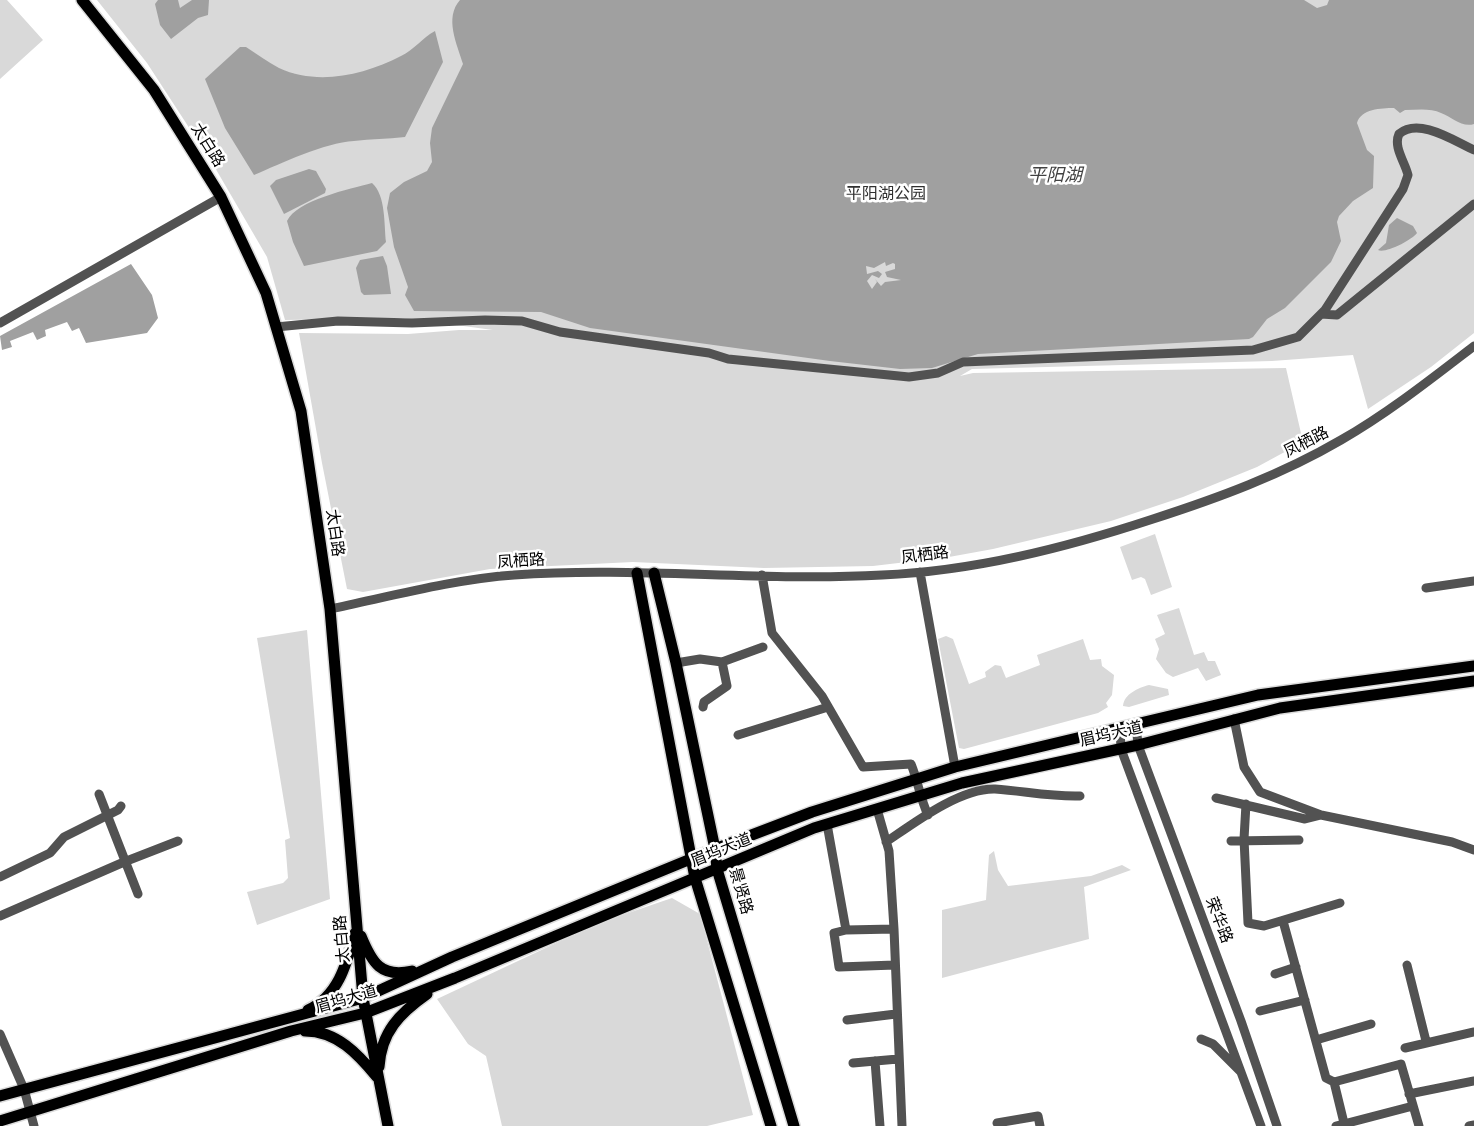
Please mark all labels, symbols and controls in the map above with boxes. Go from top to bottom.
street label: 太白路 [187,120,229,170]
water label: 平阳湖 [1028,164,1082,186]
park label: 平阳湖公园 [846,184,926,204]
street label: 凤栖路 [1280,423,1332,461]
street label: 太白路 [322,508,348,558]
street label: 凤栖路 [900,543,950,567]
street label: 凤栖路 [496,550,546,572]
street label: 眉坞大道 [1078,717,1144,751]
street label: 眉坞大道 [688,829,754,871]
street label: 景贤路 [725,865,757,917]
street label: 荣华路 [1201,894,1237,946]
street label: 太白路 [330,914,354,964]
street label: 眉坞大道 [313,981,379,1017]

